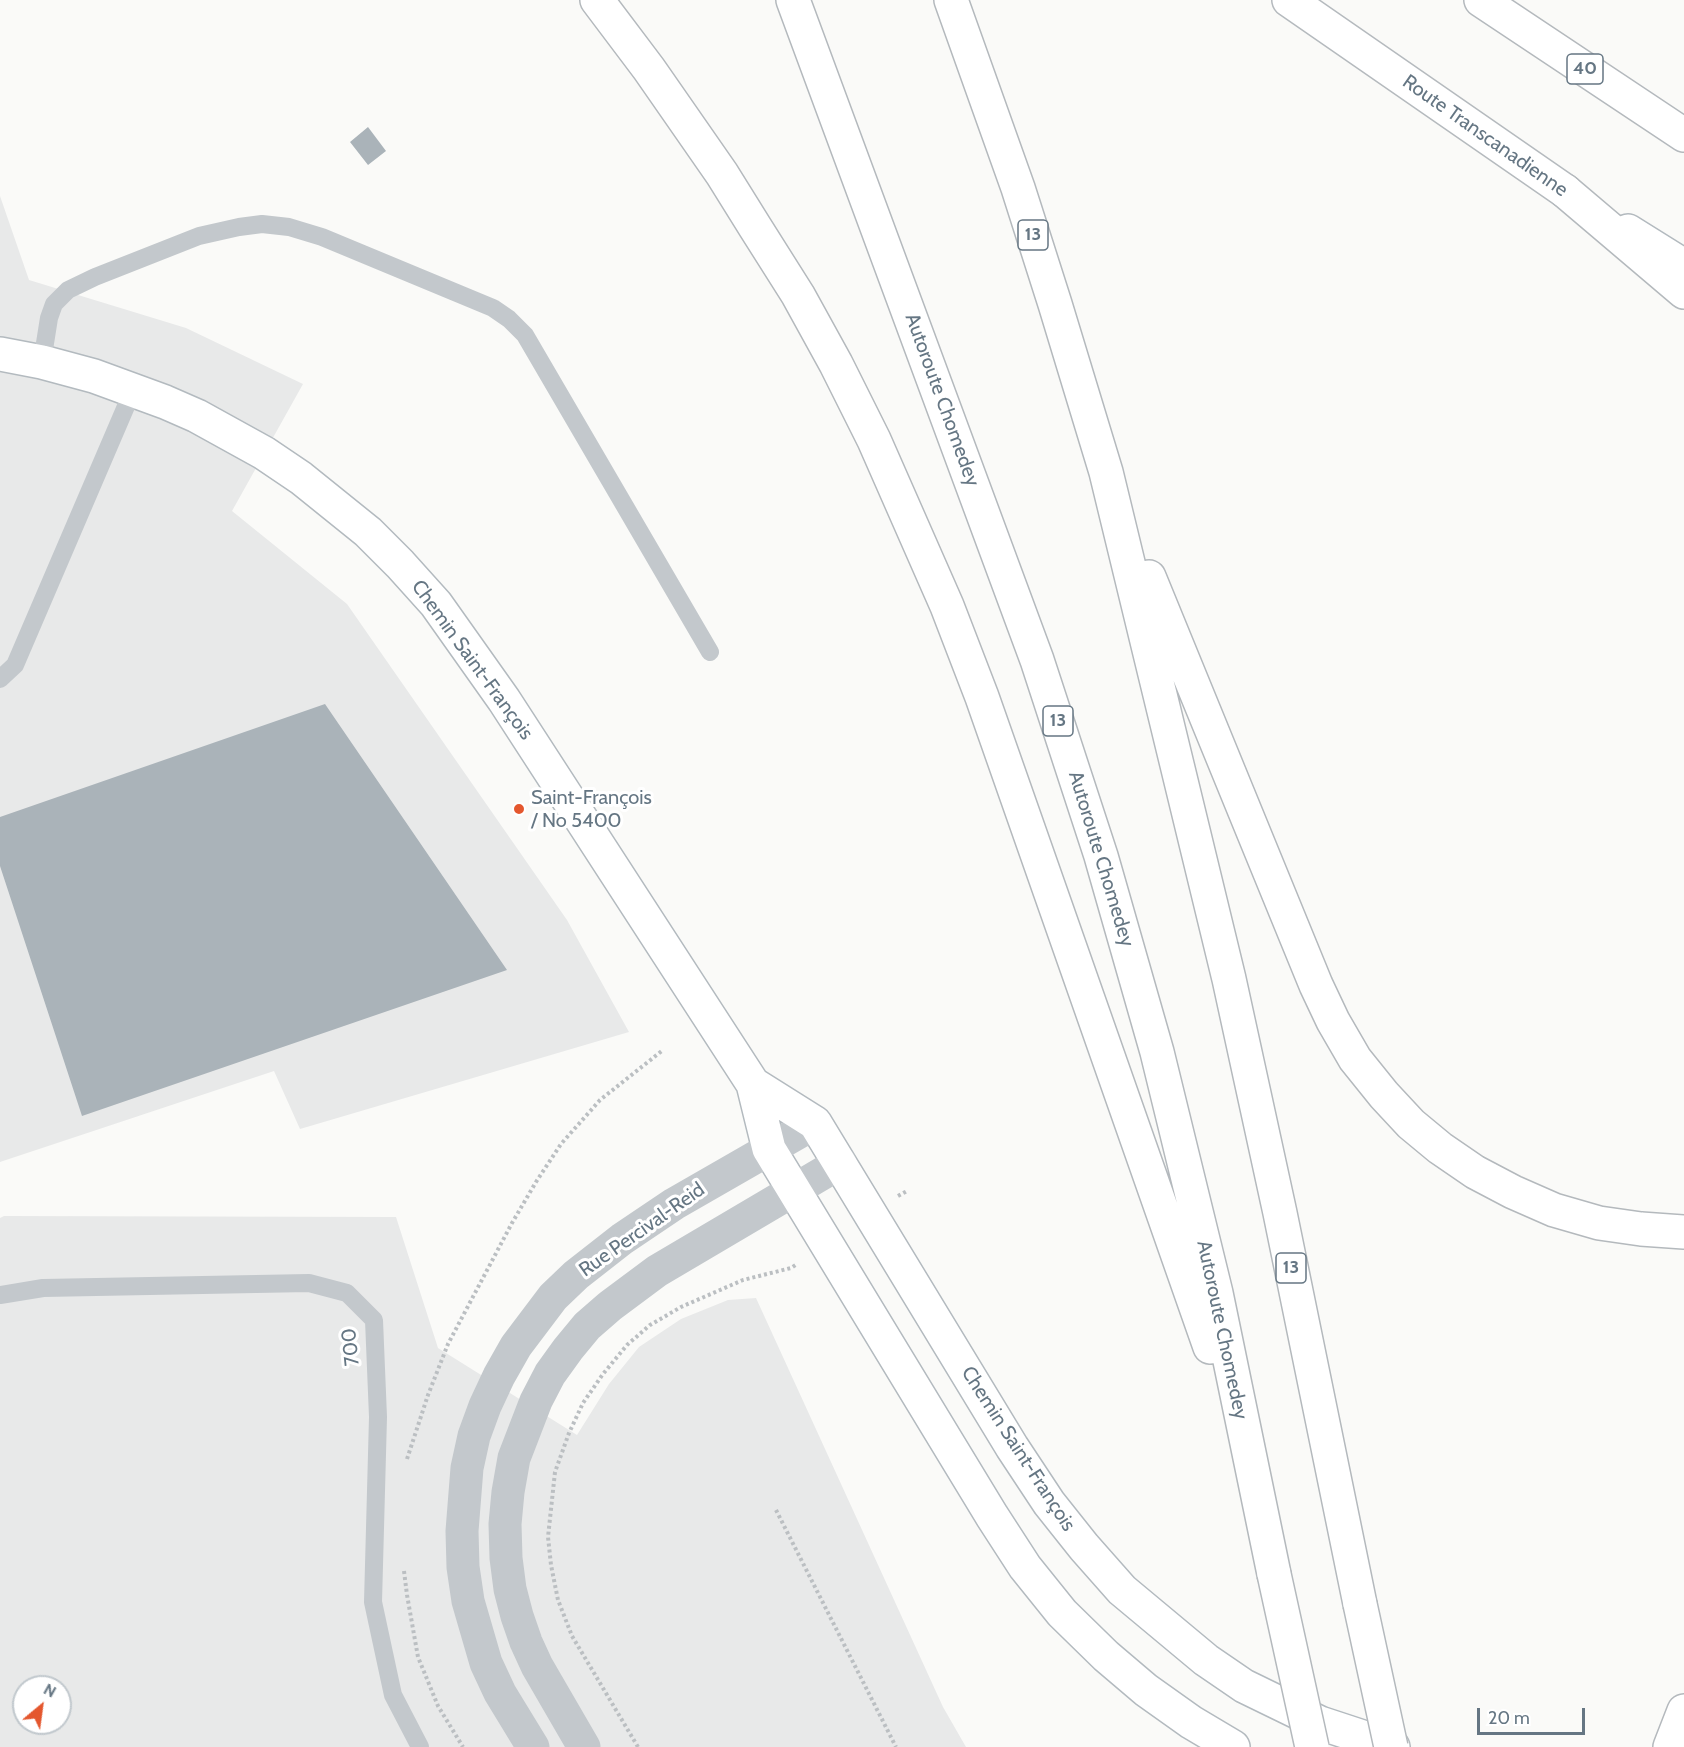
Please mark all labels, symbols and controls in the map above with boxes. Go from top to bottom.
road number: 40 [1567,54,1603,84]
street label: Route Transcanadienne [1398,70,1572,202]
road number: 13 [1018,220,1048,250]
street label: Autoroute Chomedey [900,310,984,490]
street label: Chemin Saint-François [406,575,538,745]
road number: 13 [1043,706,1073,736]
street label: Autoroute Chomedey [1063,768,1139,950]
place label: Saint-François / No 5400 [531,786,652,833]
marker: Saint-François / No 5400 [512,802,526,816]
street label: Rue Percival-Reid [575,1178,709,1282]
street label: Autoroute Chomedey [1191,1238,1253,1422]
road number: 13 [1276,1253,1306,1283]
street label: 700 [337,1327,365,1367]
street label: Chemin Saint-François [956,1362,1080,1536]
north arrow [12,1675,72,1735]
text: N [40,1680,60,1702]
scale bar [1480,1696,1588,1734]
text: 20 m [1488,1707,1530,1729]

